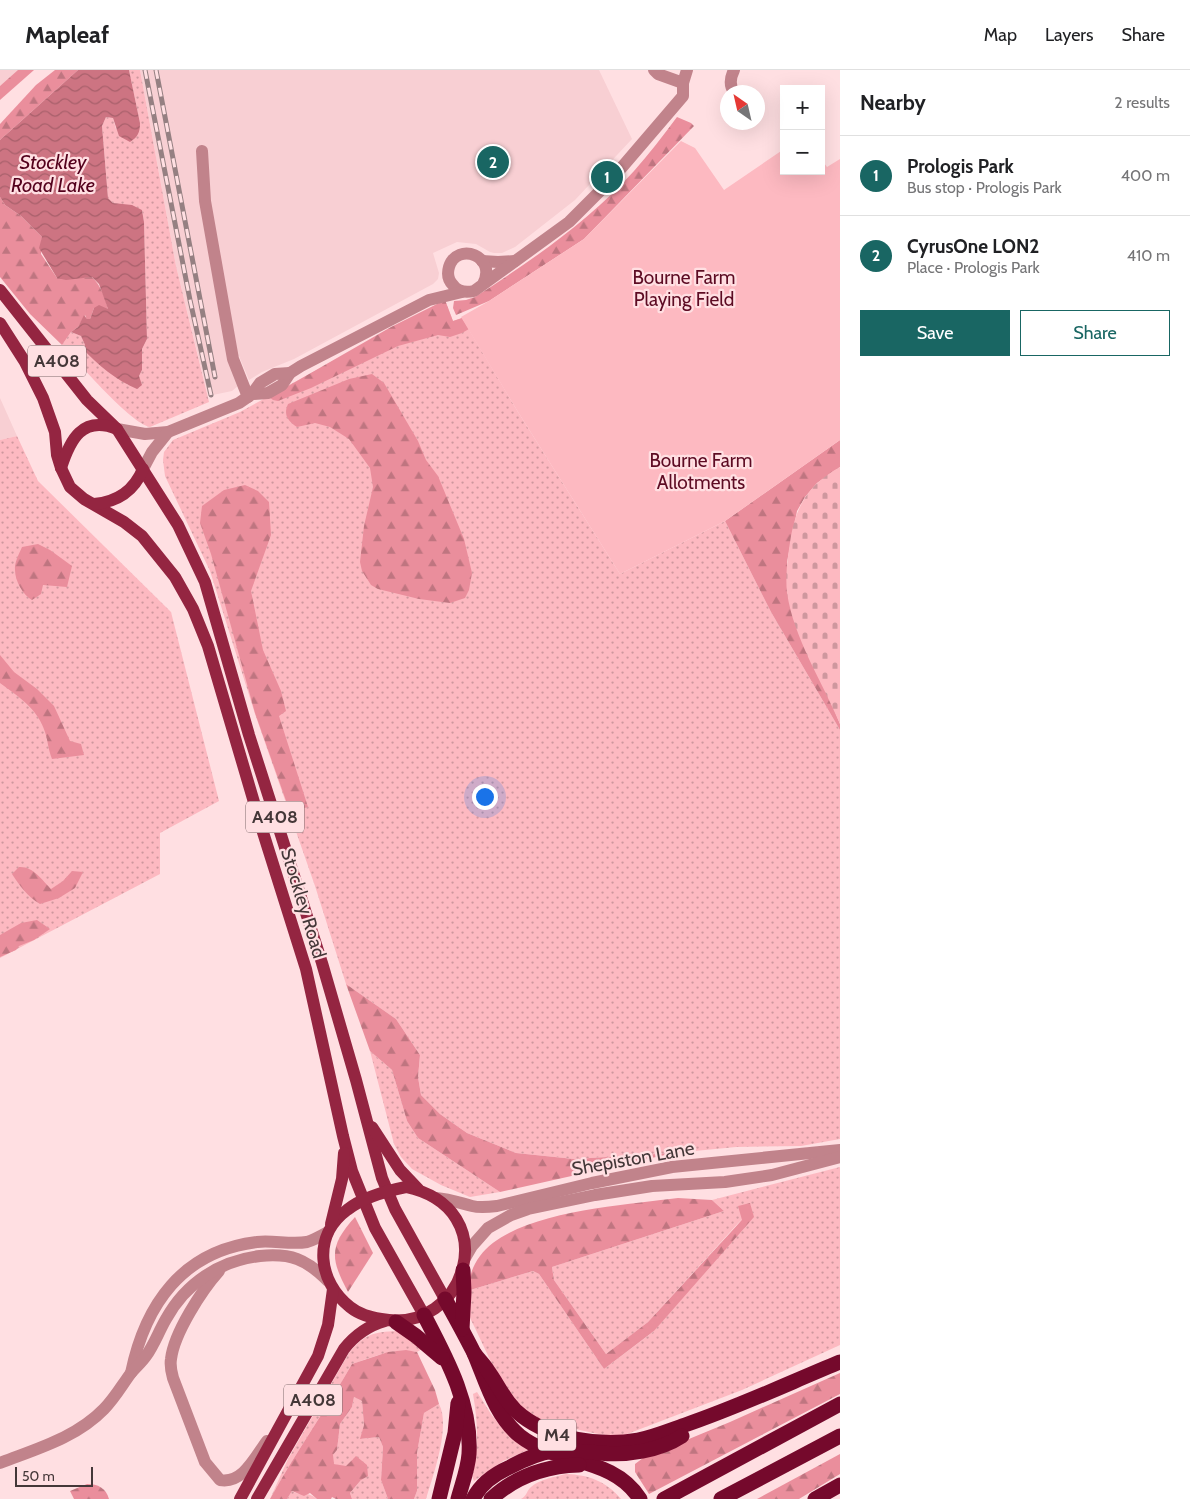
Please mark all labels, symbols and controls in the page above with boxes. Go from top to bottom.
text: Mapleaf [25,20,109,49]
text: Map [984,24,1017,46]
text: Layers [1045,24,1094,46]
text: Share [1122,24,1165,46]
north arrow [720,85,765,130]
map controls [780,85,825,175]
button: + [780,85,825,130]
text: Nearby [860,90,926,115]
text: 2 results [1114,93,1170,112]
button: − [780,130,825,175]
pin: 2 [477,143,509,181]
water label: Stockley Road Lake [11,150,95,197]
text: Prologis Park [907,155,1014,178]
pin: 1 [591,158,623,196]
text: 1 [873,166,879,185]
text: 400 m [1121,166,1170,185]
text: Bus stop · Prologis Park [907,178,1062,197]
text: CyrusOne LON2 [907,235,1039,258]
text: 2 [872,246,880,265]
text: 410 m [1127,246,1170,265]
text: Place · Prologis Park [907,258,1040,277]
park label: Bourne Farm Playing Field [632,266,736,311]
button: Save [860,310,1010,356]
button: Share [1020,310,1170,356]
road number: A408 [28,346,86,376]
park label: Bourne Farm Allotments [649,449,753,494]
your location [472,784,498,810]
road number: A408 [246,802,304,832]
street label: Stockley Road [276,845,331,961]
street label: Shepiston Lane [570,1136,696,1181]
road number: A408 [284,1384,342,1416]
road number: M4 [538,1420,576,1450]
scale bar [15,1464,92,1487]
text: 50 m [22,1467,55,1485]

